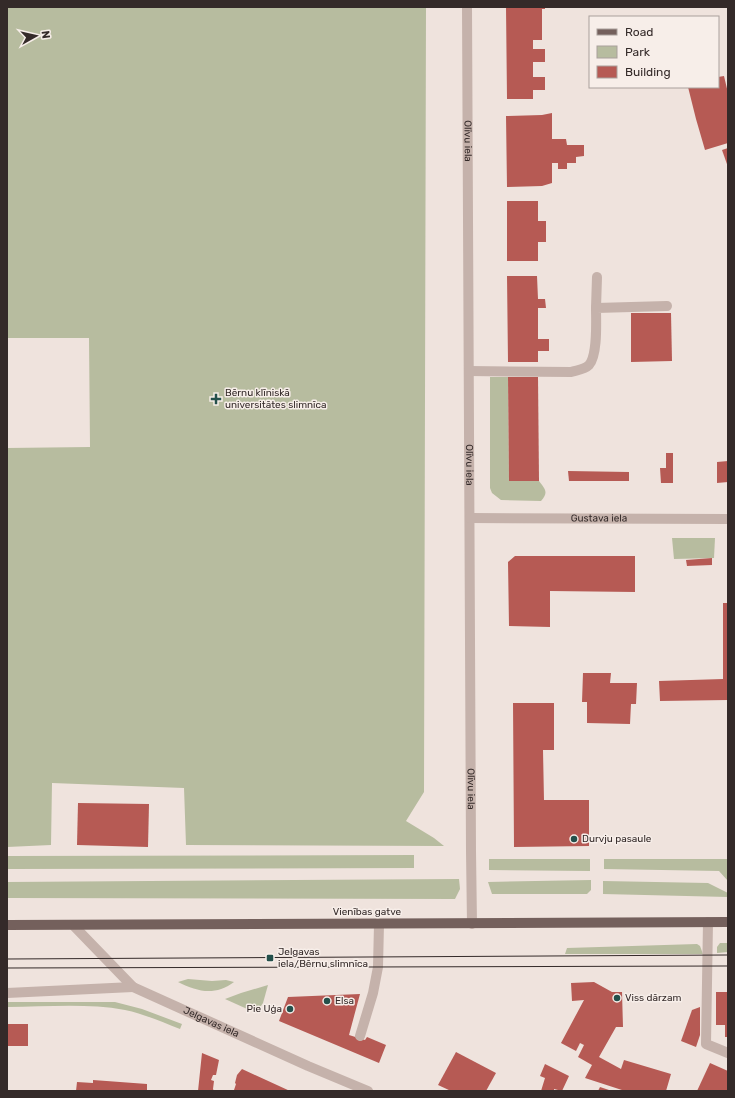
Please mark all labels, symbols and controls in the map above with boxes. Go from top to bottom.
north arrow [16,16,56,56]
legend [589,16,719,88]
text: Road [625,25,653,39]
text: N [38,30,52,40]
text: Park [625,45,651,59]
text: Building [625,65,671,79]
street label: Olīvu iela [462,120,474,162]
place label: Bērnu klīniskā universitātes slimnīca [225,387,327,411]
marker: Bērnu klīniskā universitātes slimnīca [210,393,222,405]
street label: Olīvu iela [463,444,475,486]
street label: Gustava iela [571,512,627,525]
street label: Olīvu iela [465,768,477,810]
place label: Durvju pasaule [582,833,652,845]
marker: Durvju pasaule [569,834,579,844]
street label: Vienības gatve [333,906,402,918]
place label: Jelgavas iela/Bērnu slimnīca [278,946,368,970]
marker: Jelgavas iela/Bērnu slimnīca [265,953,275,963]
place label: Viss dārzam [625,992,681,1004]
marker: Viss dārzam [612,993,622,1003]
place label: Elsa [335,995,354,1007]
marker: Elsa [322,996,332,1006]
place label: Pie Uģa [247,1003,282,1015]
street label: Jelgavas iela [181,1004,241,1040]
marker: Pie Uģa [285,1004,295,1014]

